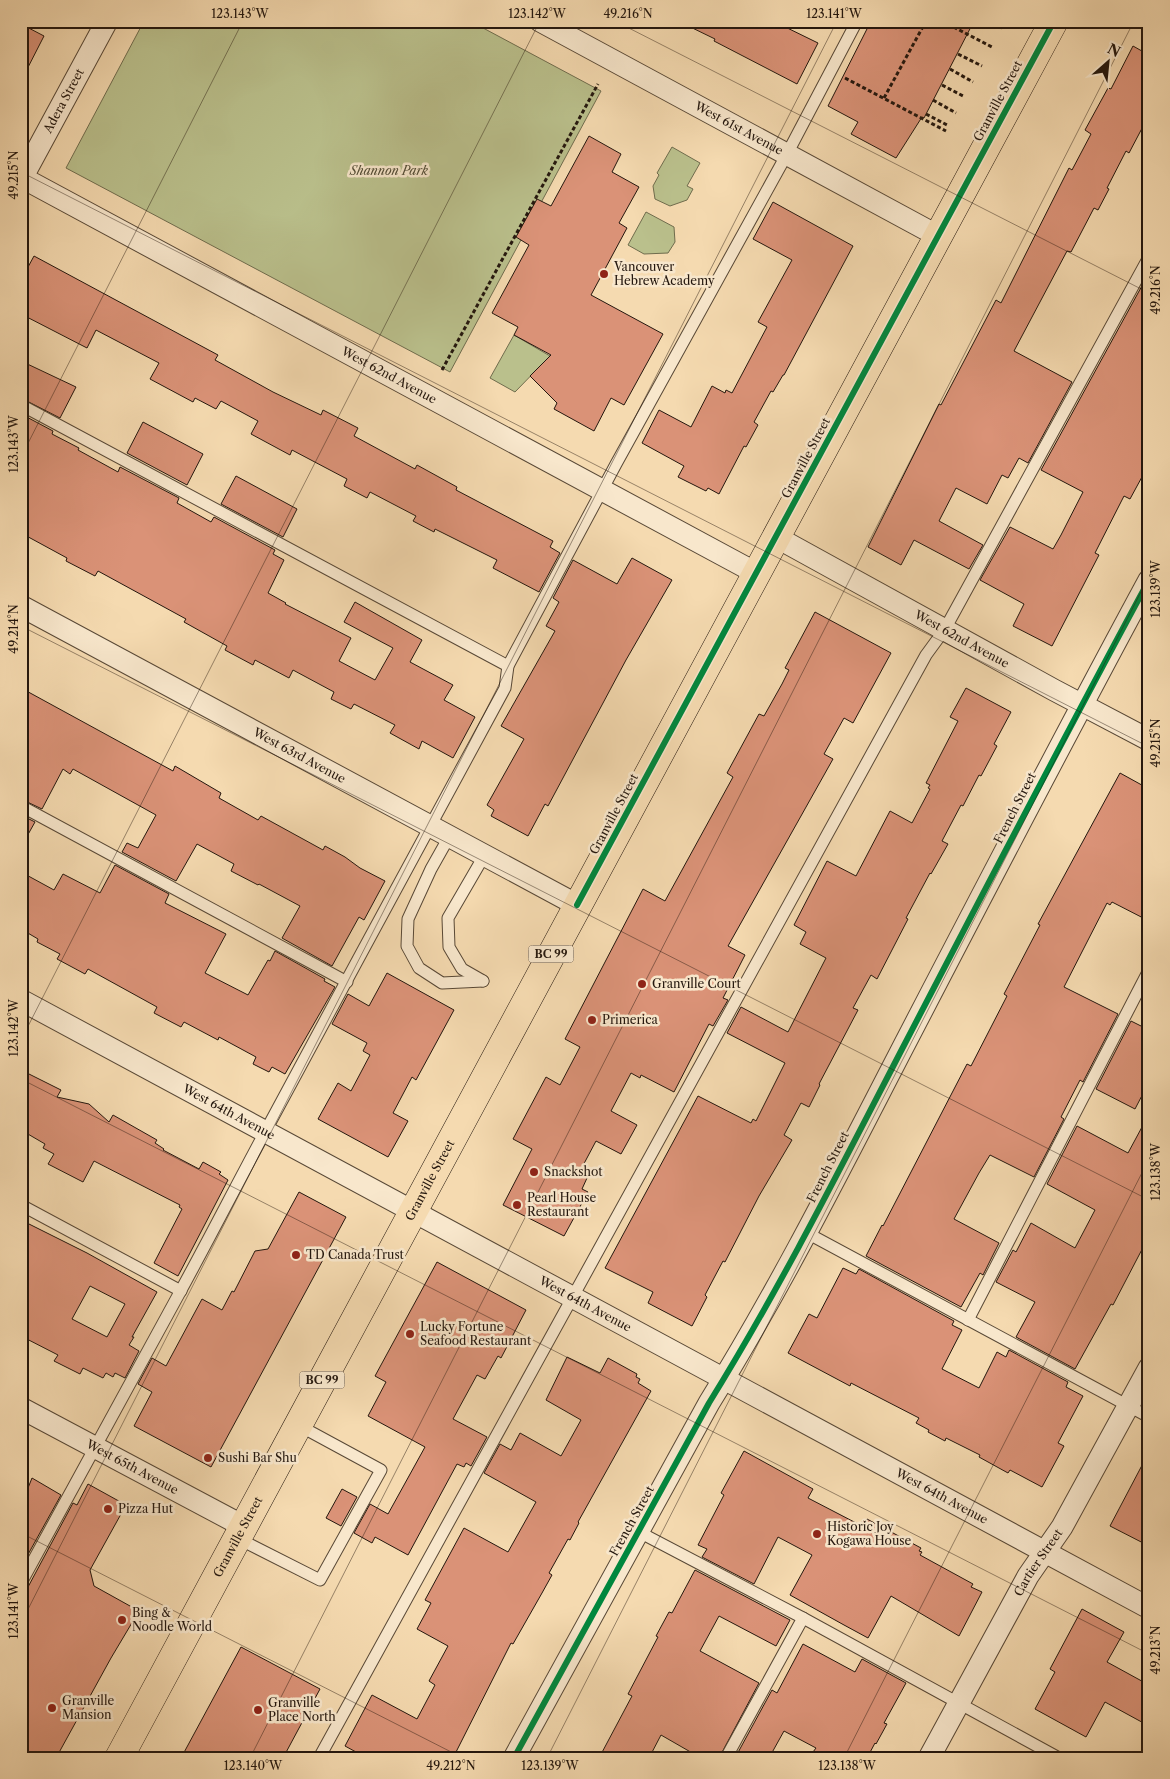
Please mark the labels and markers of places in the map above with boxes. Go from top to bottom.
place label: Vancouver Hebrew Academy [613,259,715,288]
marker: Vancouver Hebrew Academy [598,268,610,280]
place label: Granville Court [652,976,741,991]
marker: Granville Court [636,978,648,990]
place label: Primerica [602,1012,659,1027]
marker: Primerica [586,1014,598,1026]
place label: Snackshot [544,1164,603,1179]
marker: Snackshot [528,1166,540,1178]
place label: Pearl House Restaurant [527,1190,596,1219]
marker: Pearl House Restaurant [511,1199,523,1211]
place label: TD Canada Trust [306,1247,405,1262]
marker: TD Canada Trust [290,1249,302,1261]
place label: Lucky Fortune Seafood Restaurant [420,1319,532,1348]
marker: Lucky Fortune Seafood Restaurant [404,1328,416,1340]
place label: Sushi Bar Shu [218,1450,298,1465]
marker: Sushi Bar Shu [202,1452,214,1464]
place label: Pizza Hut [118,1501,174,1516]
marker: Pizza Hut [102,1503,114,1515]
place label: Historic Joy Kogawa House [827,1519,912,1548]
marker: Historic Joy Kogawa House [811,1528,823,1540]
place label: Bing & Noodle World [132,1605,213,1634]
marker: Bing & Noodle World [116,1614,128,1626]
place label: Granville Mansion [62,1693,114,1722]
place label: Granville Place North [268,1695,336,1724]
marker: Granville Mansion [46,1702,58,1714]
marker: Granville Place North [252,1704,264,1716]

